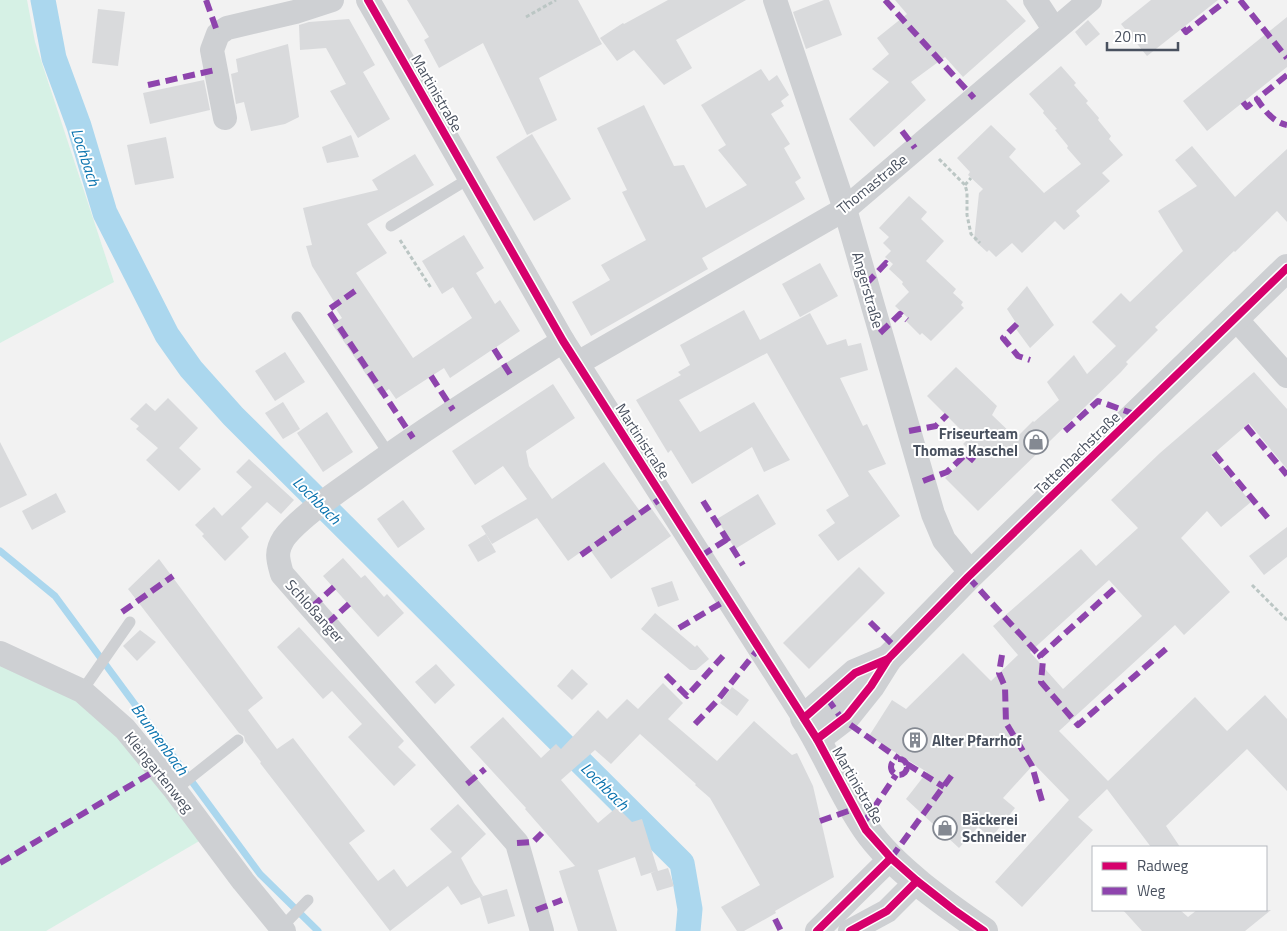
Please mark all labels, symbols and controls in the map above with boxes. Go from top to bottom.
scale bar [1107,20,1178,52]
text: 20 m [1114,25,1147,48]
street label: Martinistraße [405,50,469,136]
water label: Lochbach [65,125,107,190]
street label: Thomastraße [832,148,912,220]
street label: Angerstraße [846,249,890,331]
street label: Martinistraße [610,399,676,483]
street label: Tattenbachstraße [1029,406,1125,500]
place label: Friseurteam Thomas Kaschel [913,422,1018,462]
shop icon: Friseurteam Thomas Kaschel [1023,429,1049,455]
water label: Lochbach [287,470,347,530]
street label: Schloßanger [280,574,350,648]
water label: Brunnenbach [126,698,195,781]
street label: Kleingartenweg [119,726,199,818]
building icon: Alter Pfarrhof [902,727,928,753]
place label: Alter Pfarrhof [932,729,1022,752]
street label: Martinistraße [826,742,890,828]
water label: Lochbach [575,756,635,816]
place label: Bäckerei Schneider [962,808,1027,848]
shop icon: Bäckerei Schneider [932,815,958,841]
legend [1092,846,1267,911]
text: Radweg [1137,854,1189,877]
text: Weg [1137,879,1166,902]

